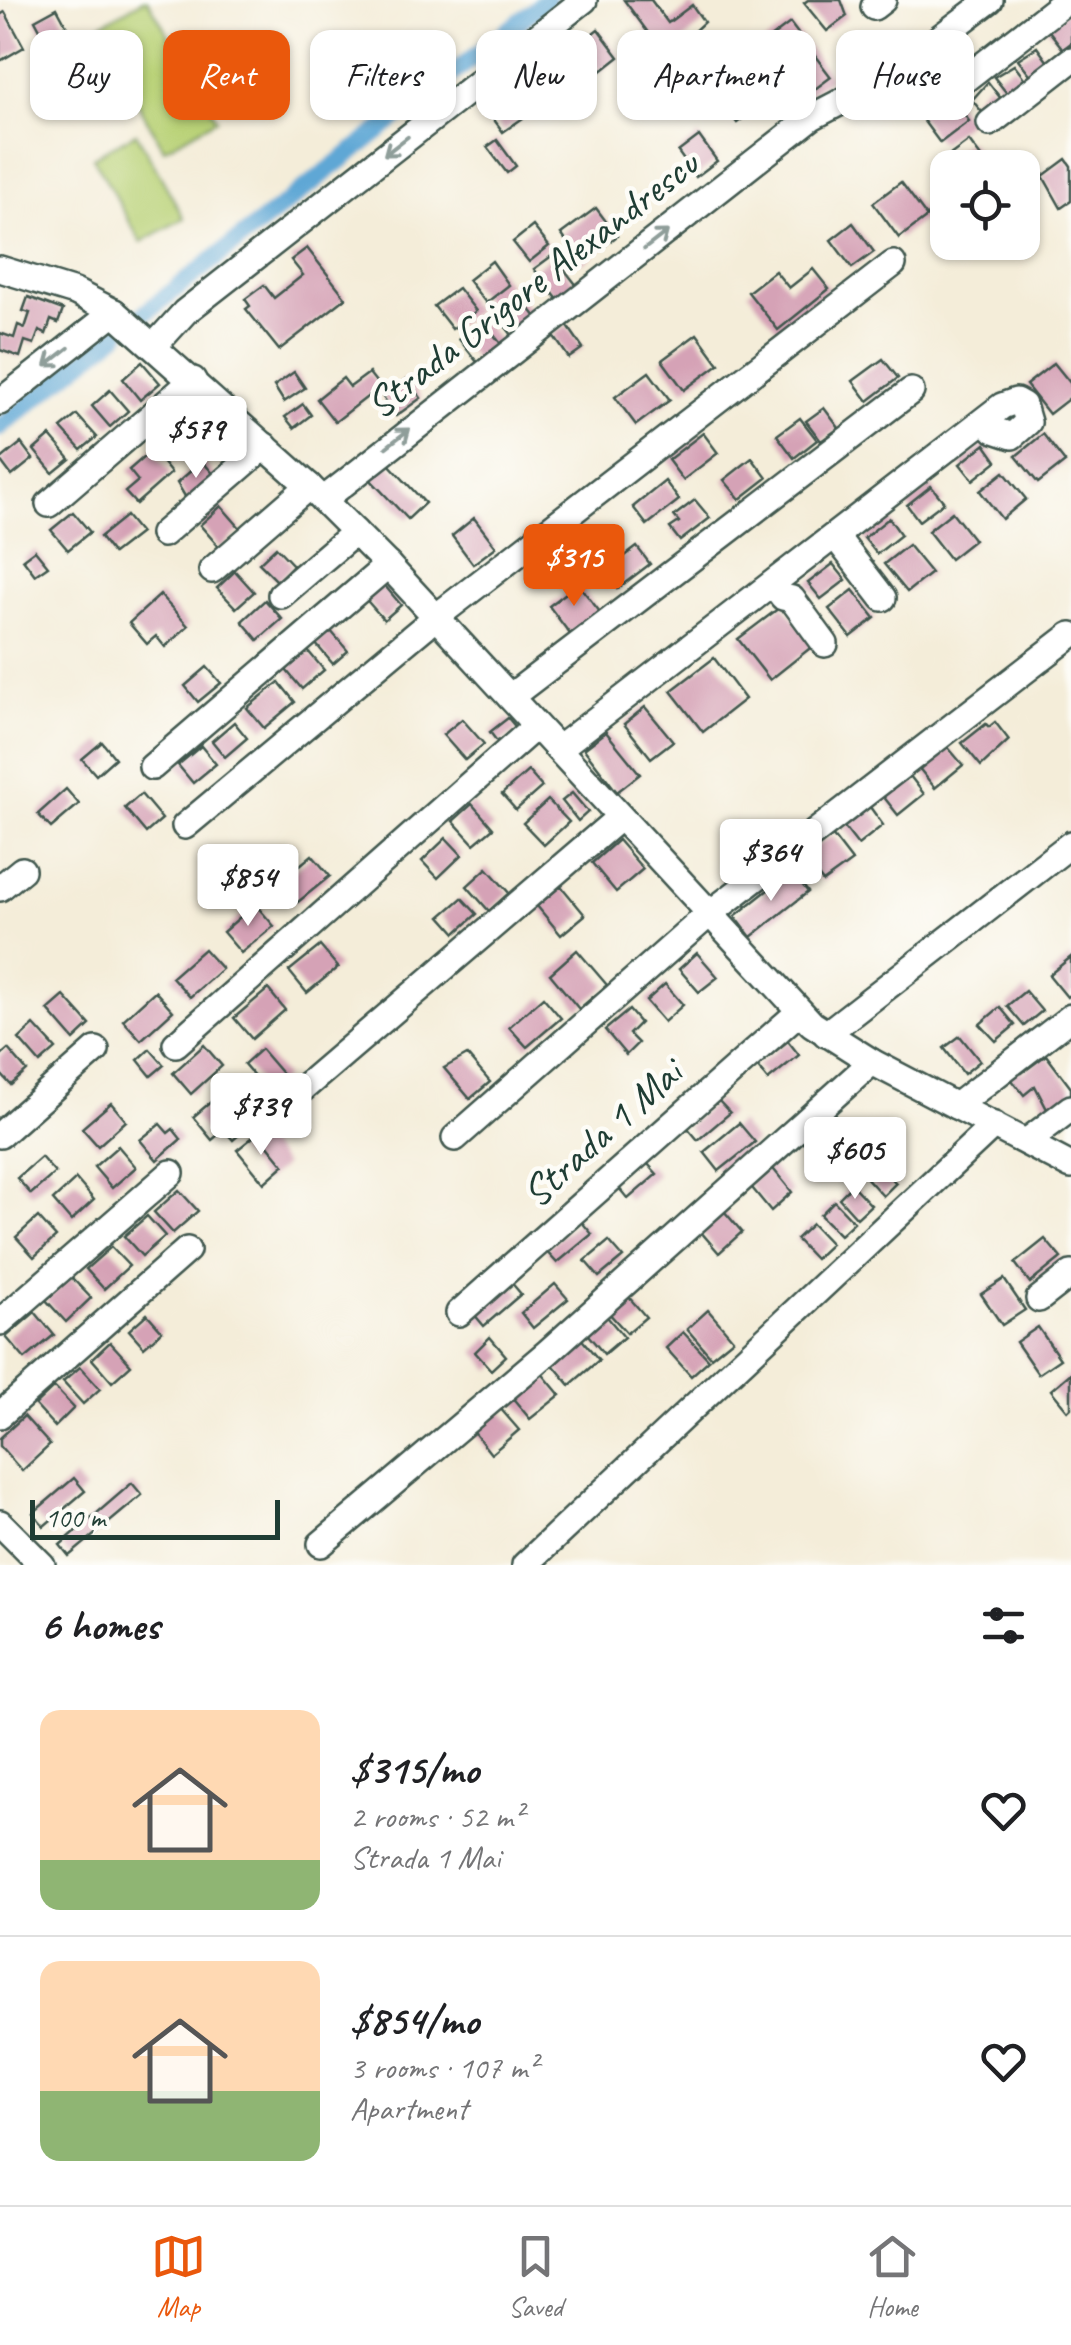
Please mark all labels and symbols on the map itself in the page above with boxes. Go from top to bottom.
one-way arrow [384,135,410,157]
street label: Strada Grigore Alexandrescu [355,136,711,430]
one-way arrow [642,230,669,251]
one-way arrow [44,346,71,367]
pin: $579 [137,396,255,481]
one-way arrow [385,427,411,449]
pin: $315 [515,524,633,609]
pin: $364 [712,819,830,904]
pin: $854 [189,844,307,929]
street label: Strada 1 Mai [511,1044,697,1219]
pin: $739 [202,1073,320,1158]
pin: $605 [796,1117,914,1202]
scale bar [30,1495,280,1540]

